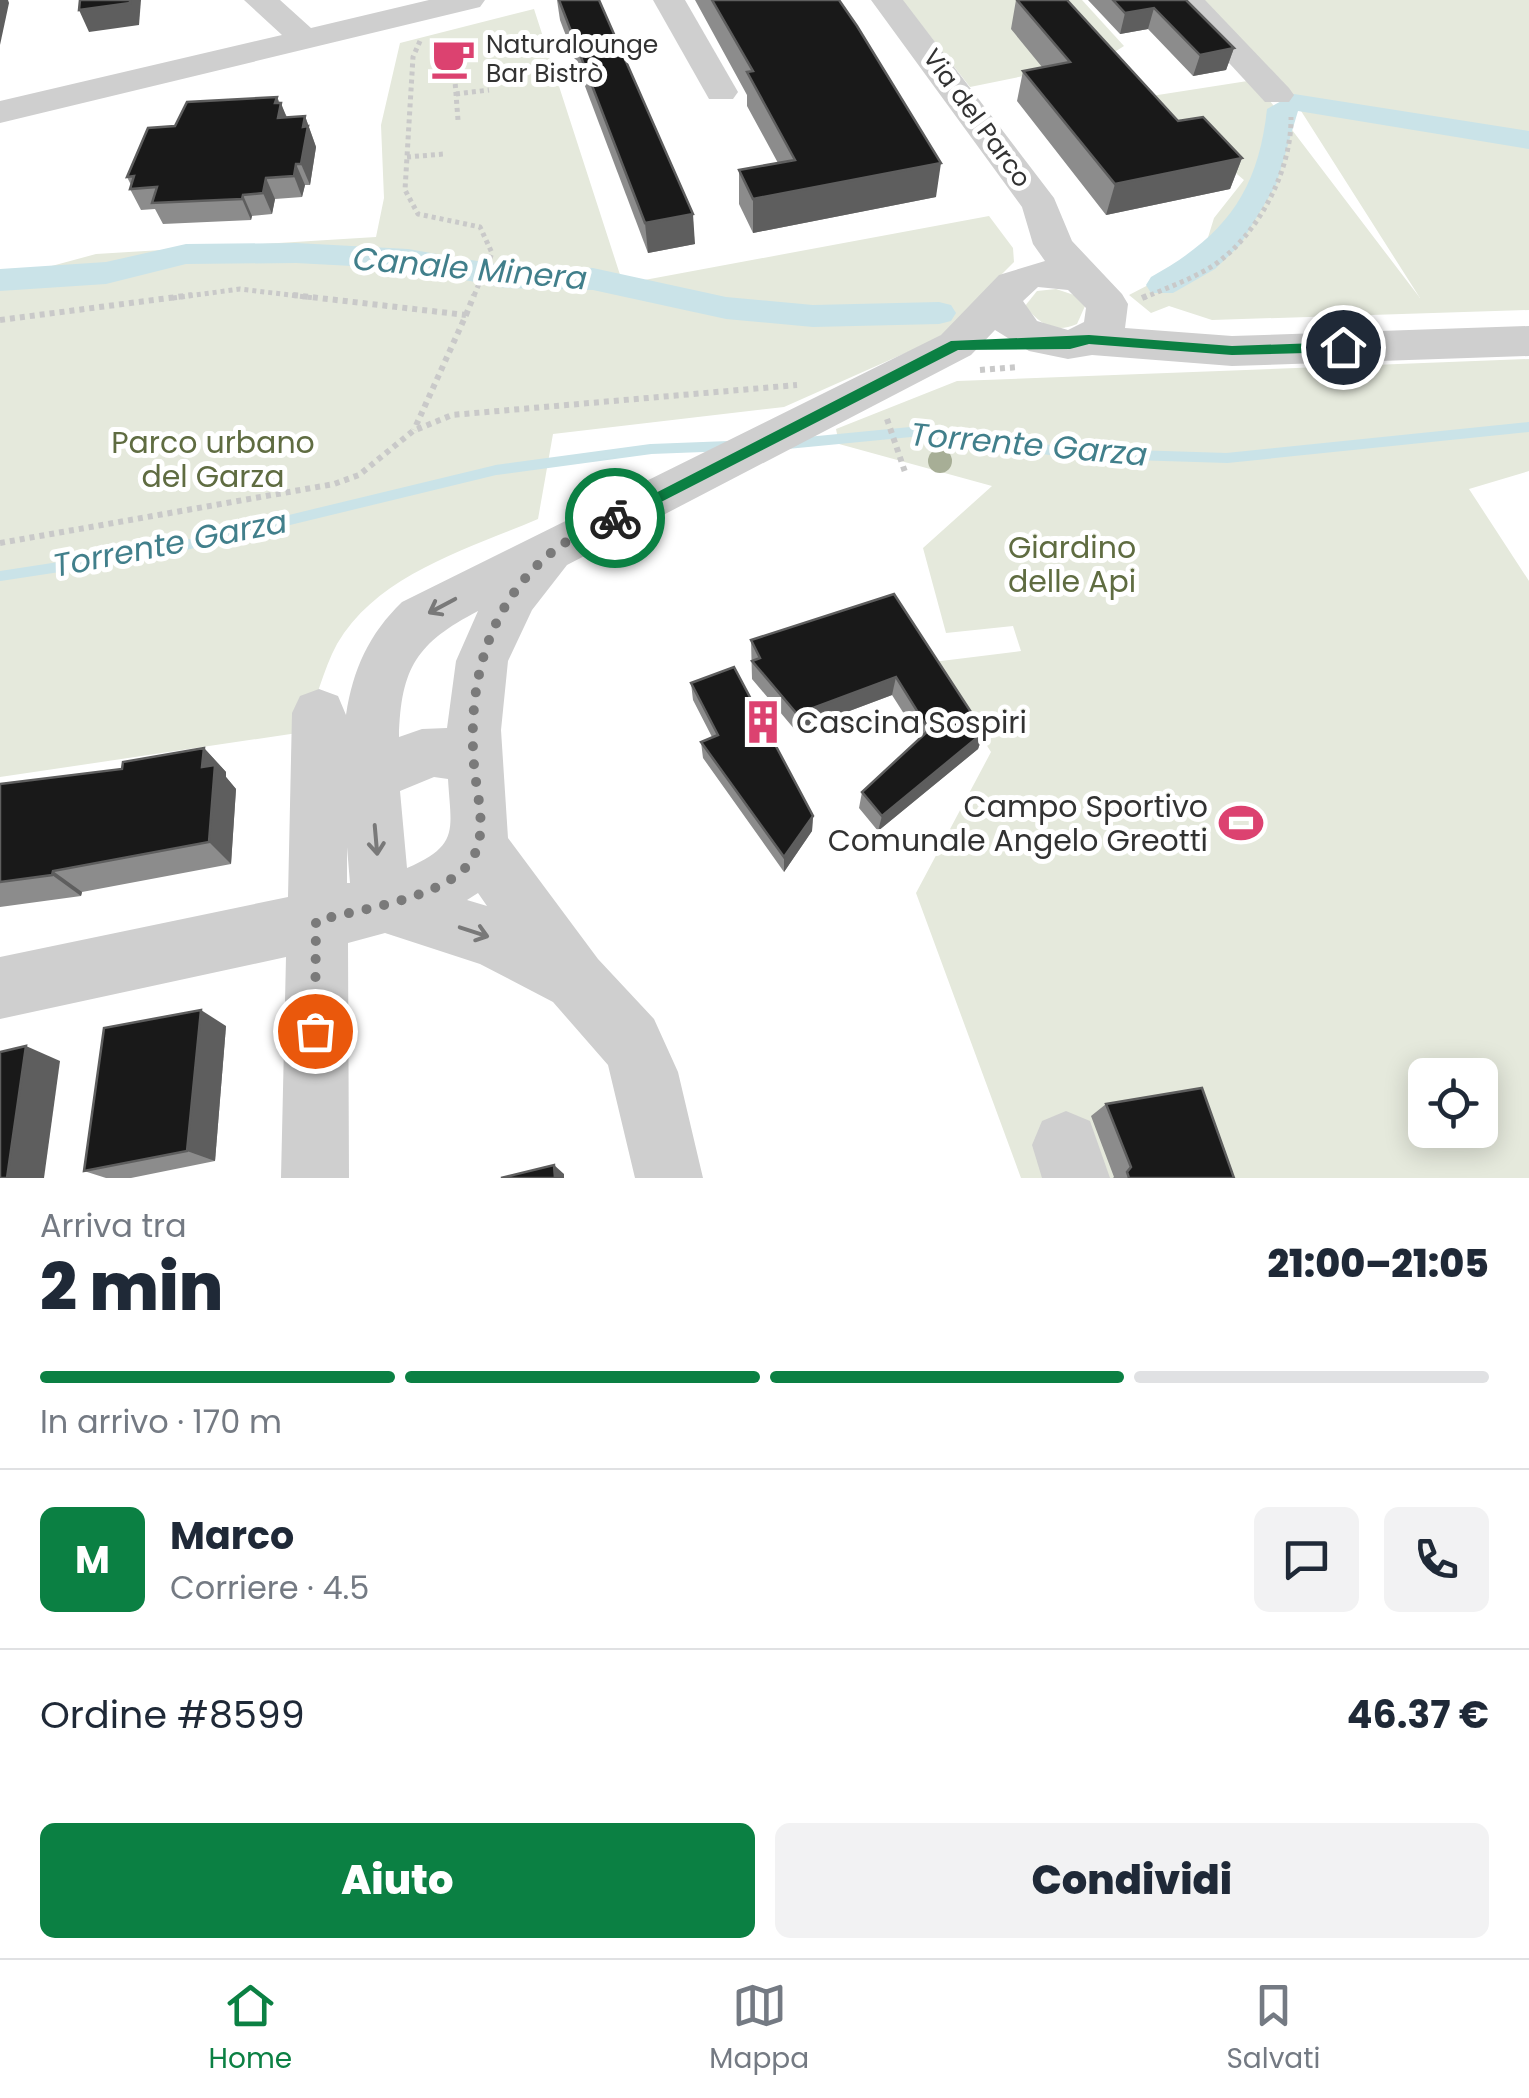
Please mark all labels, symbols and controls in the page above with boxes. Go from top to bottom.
place label: Naturalounge Bar Bistrò [486,27,658,91]
cafe icon: Naturalounge Bar Bistrò [429,34,477,82]
street label: Via del Parco [915,41,1039,195]
water label: Canale Minera [351,235,589,301]
pin [1301,305,1386,390]
icon: home [1316,320,1371,375]
water label: Torrente Garza [909,411,1149,477]
park label: Parco urbano del Garza [111,421,315,498]
courier [565,468,665,568]
icon: bike [588,491,643,546]
water label: Torrente Garza [49,498,291,588]
park label: Giardino delle Api [1008,526,1136,603]
one-way arrow [427,596,457,616]
building icon: Cascina Sospiri [739,698,787,746]
place label: Cascina Sospiri [796,701,1027,744]
place label: Campo Sportivo Comunale Angelo Greotti [828,785,1208,862]
sports icon: Campo Sportivo Comunale Angelo Greotti [1217,799,1265,847]
one-way arrow [367,823,386,856]
one-way arrow [458,924,489,942]
pin [273,989,358,1074]
icon: bag [288,1004,343,1059]
map controls [1408,1058,1498,1148]
button: locate [1408,1058,1498,1148]
text: Arriva tra [40,1203,187,1248]
text: 21:00–21:05 [1267,1237,1489,1290]
text: 2 min [40,1242,223,1333]
text: In arrivo · 170 m [40,1399,282,1444]
button: chat [1254,1507,1359,1612]
button: phone [1384,1507,1489,1612]
text: Marco [170,1509,294,1562]
text: M [75,1533,110,1586]
text: Corriere · 4.5 [170,1565,369,1610]
text: Ordine #8599 [40,1688,305,1741]
text: 46.37 € [1347,1688,1489,1741]
button: Aiuto [40,1823,755,1938]
button: Condividi [775,1823,1489,1938]
tab: Home [209,1978,292,2080]
tab: Mappa [709,1978,809,2080]
tab: Salvati [1226,1978,1320,2080]

